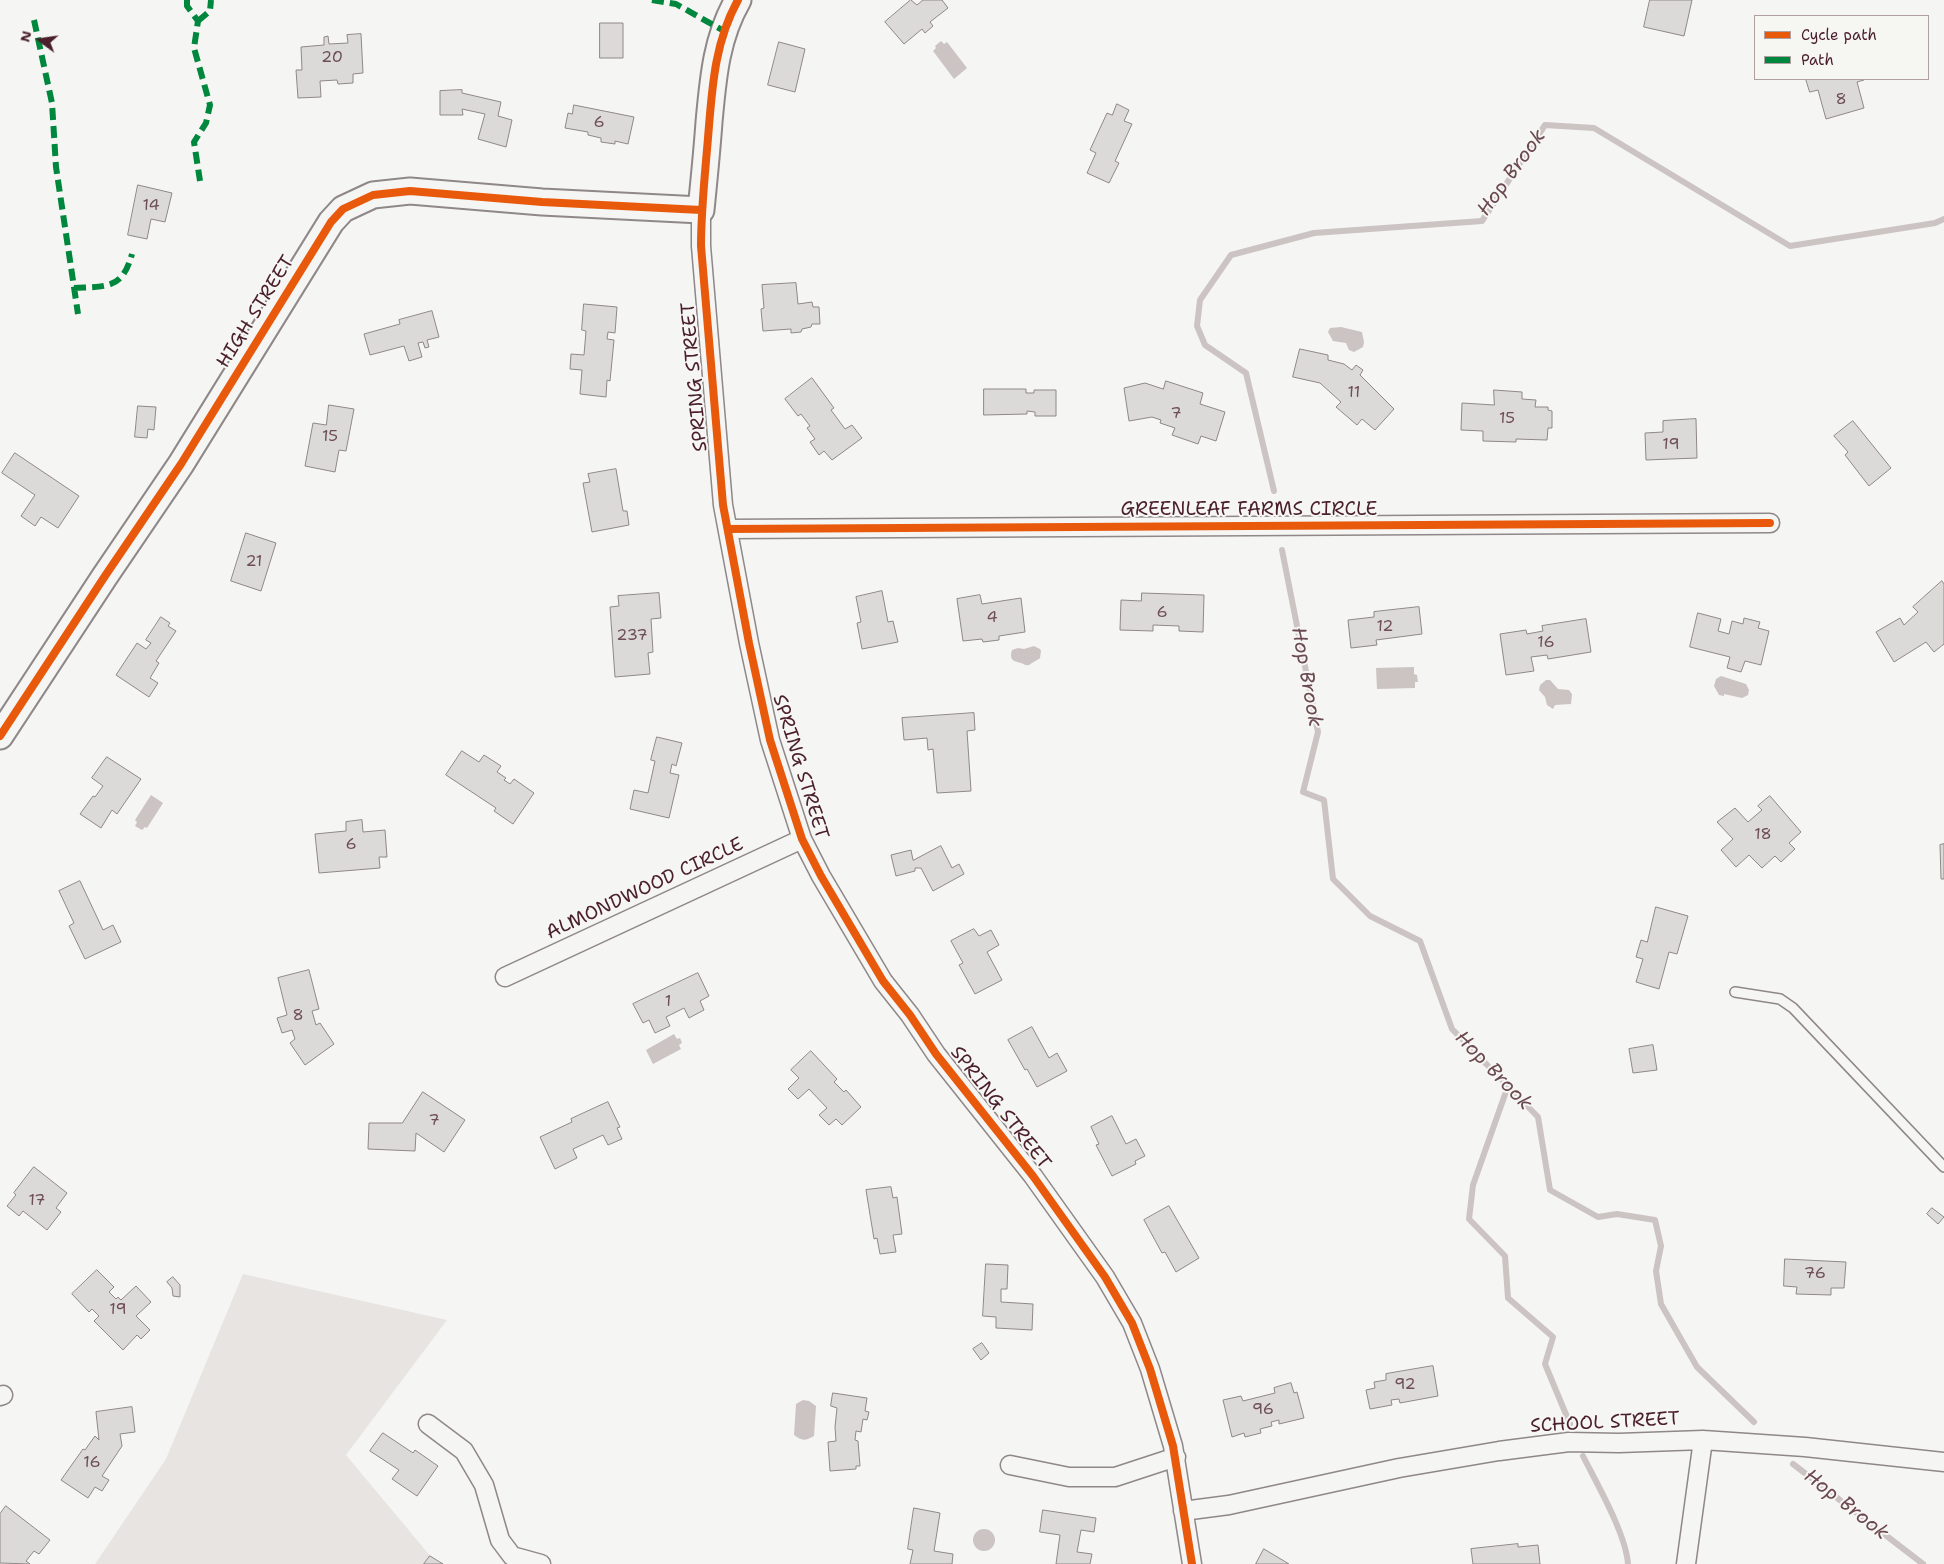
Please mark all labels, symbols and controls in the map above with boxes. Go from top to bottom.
north arrow [15,15,65,65]
legend [1754,15,1929,80]
text: Cycle path [1801,25,1877,45]
text: N [15,29,36,44]
house number: 20 [321,48,343,68]
text: Path [1801,50,1834,70]
house number: 8 [1835,90,1847,110]
house number: 6 [593,113,605,133]
water label: Hop Brook [1473,125,1551,221]
house number: 14 [142,196,160,216]
street label: HIGH STREET [212,252,300,372]
street label: SPRING STREET [677,301,713,453]
house number: 11 [1348,383,1360,403]
house number: 7 [1170,404,1182,424]
house number: 15 [1499,409,1515,429]
house number: 15 [322,427,338,447]
house number: 19 [1662,435,1680,455]
street label: GREENLEAF FARMS CIRCLE [1121,499,1377,521]
house number: 21 [245,552,263,572]
house number: 6 [1156,603,1168,623]
house number: 4 [986,608,998,628]
house number: 12 [1376,617,1394,637]
water label: Hop Brook [1285,625,1327,729]
house number: 237 [616,626,648,646]
house number: 16 [1537,633,1555,653]
street label: SPRING STREET [767,692,833,842]
house number: 18 [1754,825,1772,845]
street label: ALMONDWOOD CIRCLE [543,833,747,945]
house number: 6 [345,835,357,855]
house number: 1 [665,992,671,1012]
house number: 8 [292,1006,304,1026]
water label: Hop Brook [1449,1026,1537,1116]
street label: SPRING STREET [945,1042,1055,1174]
house number: 7 [428,1111,440,1131]
house number: 17 [28,1191,46,1211]
house number: 76 [1804,1264,1826,1284]
house number: 19 [109,1300,127,1320]
house number: 92 [1394,1375,1416,1395]
house number: 96 [1252,1400,1274,1420]
street label: SCHOOL STREET [1530,1408,1680,1438]
house number: 16 [83,1453,101,1473]
water label: Hop Brook [1799,1464,1893,1546]

